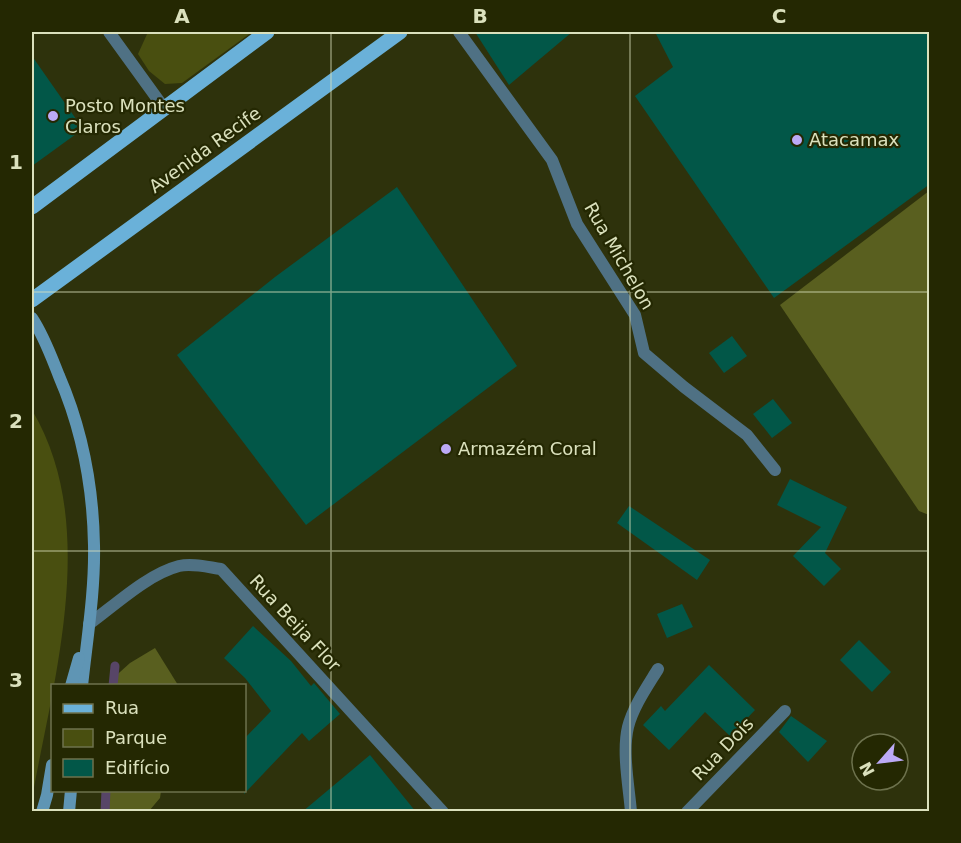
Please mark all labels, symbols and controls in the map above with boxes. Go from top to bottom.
text: A [174,4,190,28]
text: B [472,4,488,28]
text: C [772,4,786,28]
place label: Posto Montes Claros [65,95,185,137]
street label: Avenida Recife [145,102,265,197]
marker: Posto Montes Claros [46,109,60,123]
place label: Atacamax [809,129,900,150]
marker: Atacamax [790,133,804,147]
text: 1 [9,150,23,174]
street label: Rua Michelon [580,198,659,313]
text: 2 [9,409,23,433]
place label: Armazém Coral [458,438,597,459]
marker: Armazém Coral [439,442,453,456]
street label: Rua Beija Flor [245,570,346,676]
text: 3 [9,668,23,692]
legend [51,684,246,792]
text: Rua [105,697,139,718]
street label: Rua Dois [688,713,758,784]
text: Parque [105,727,167,748]
north arrow [850,732,910,792]
text: Edifício [105,757,170,778]
text: N [856,758,879,779]

